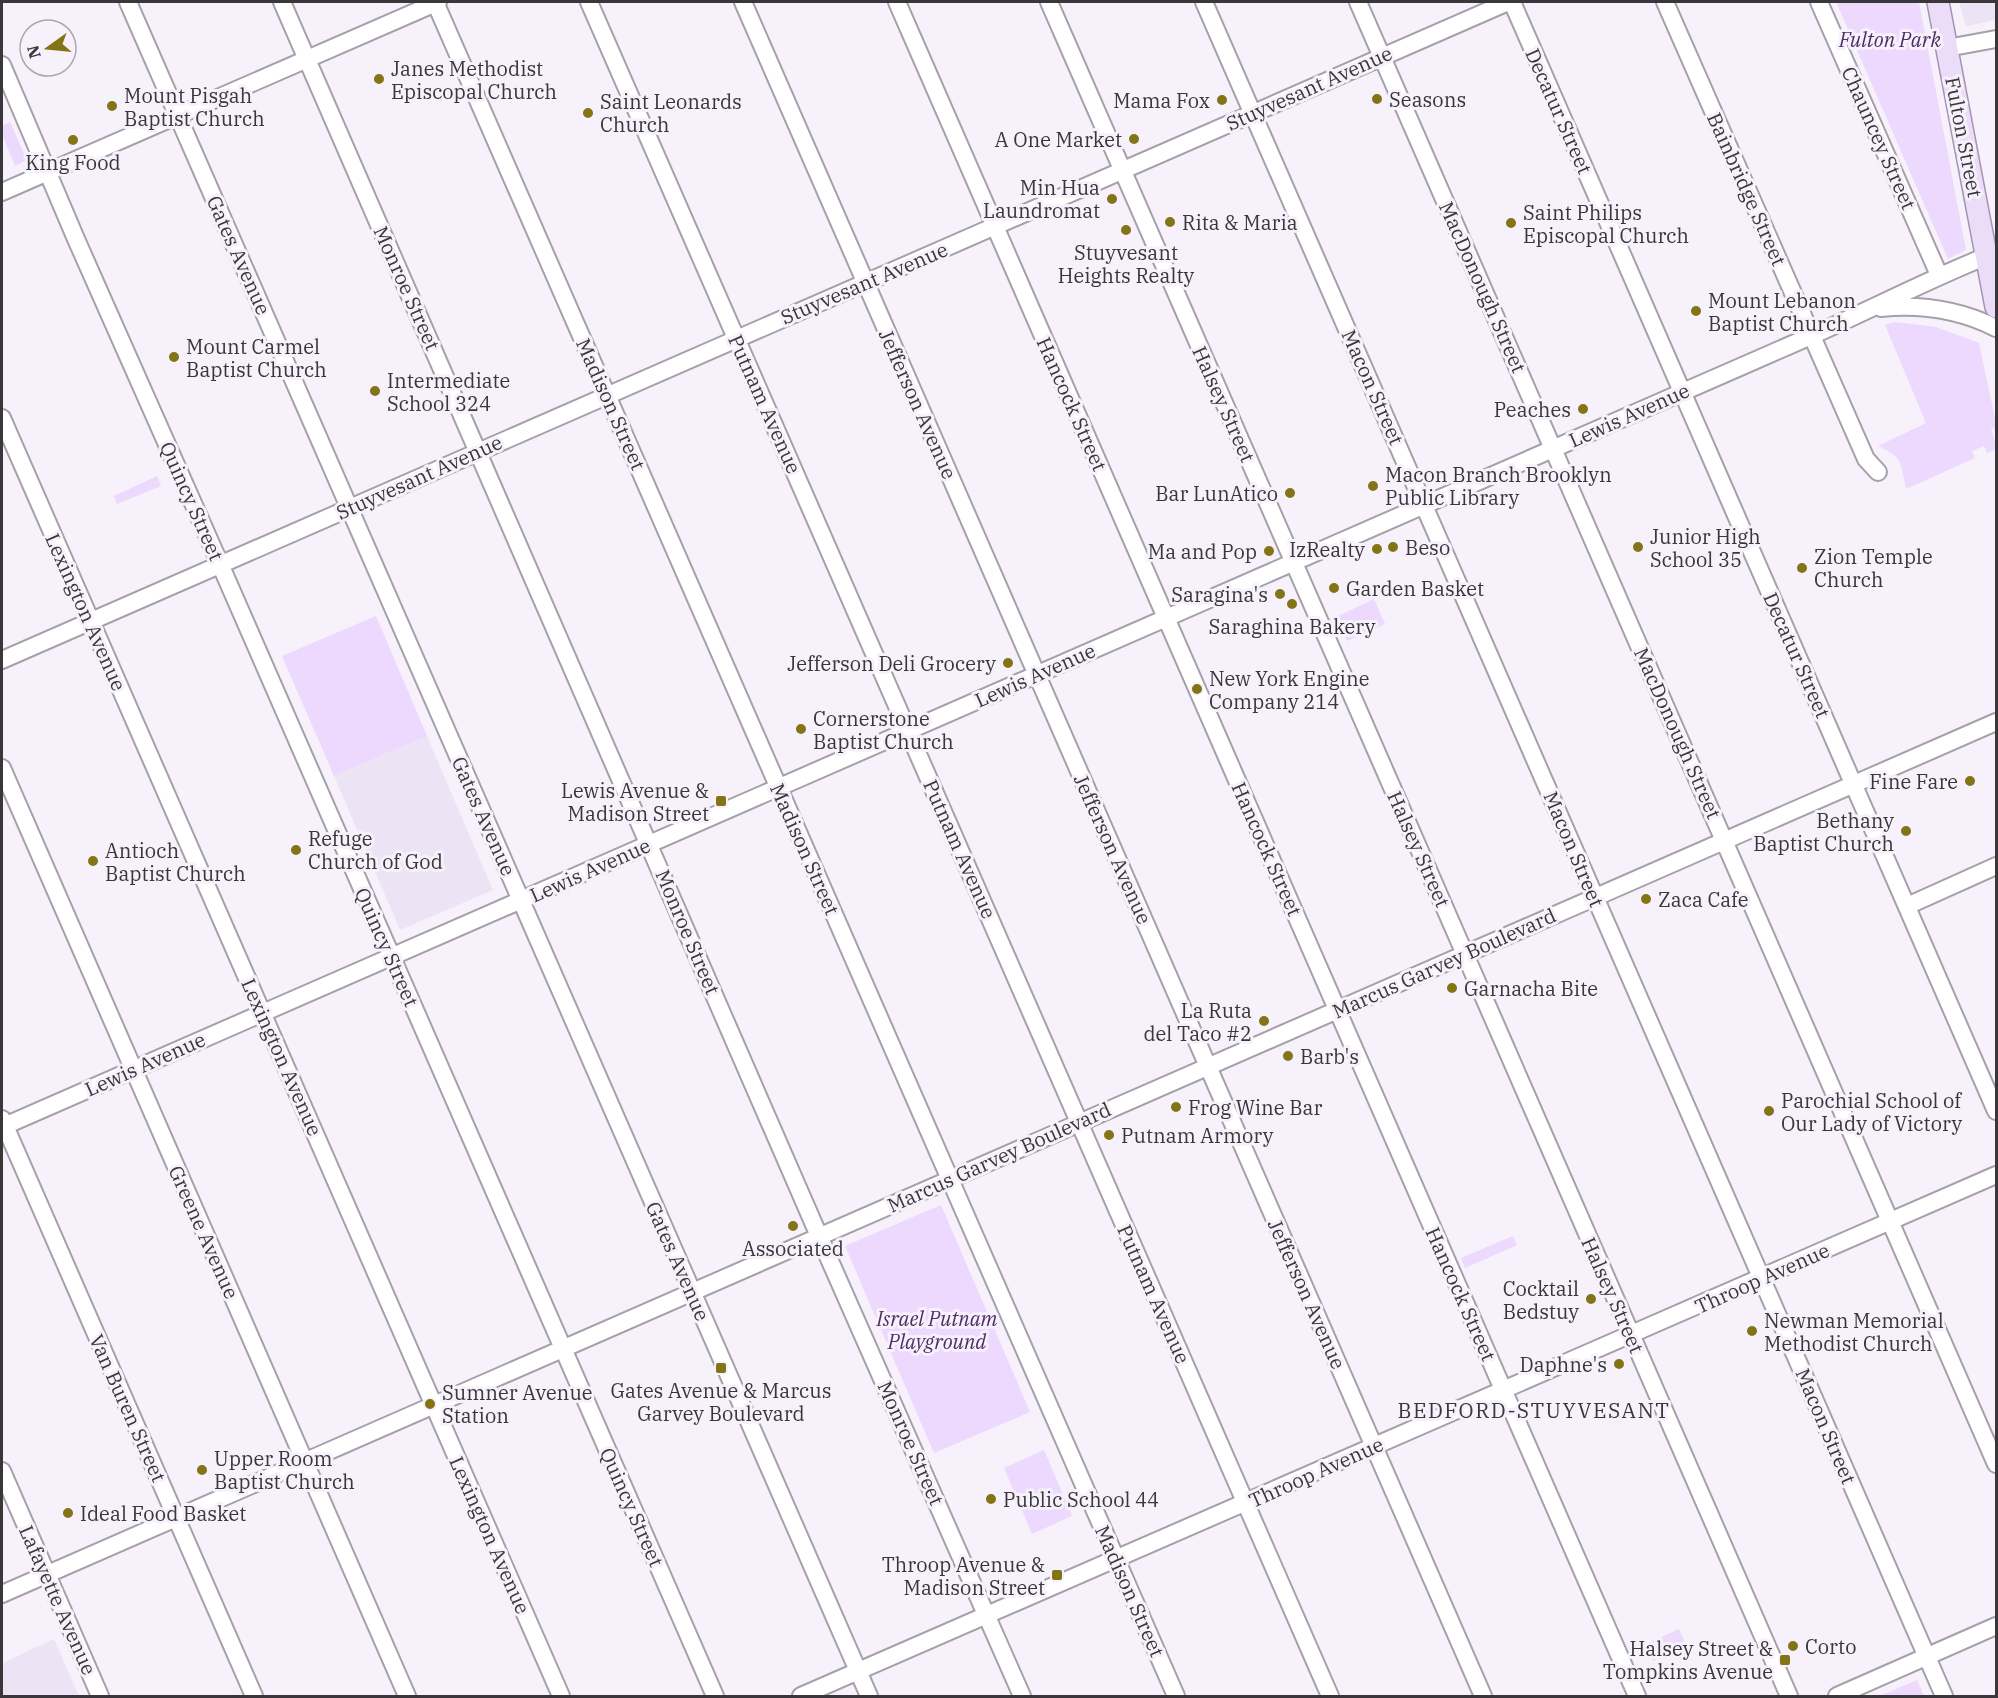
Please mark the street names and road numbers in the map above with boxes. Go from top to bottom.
street label: Stuyvesant Avenue [1222,39,1396,137]
street label: Decatur Street [1519,44,1599,178]
street label: Chauncey Street [1835,62,1923,214]
street label: Fulton Street [1939,74,1989,200]
street label: Bainbridge Street [1701,108,1793,270]
street label: Gates Avenue [201,191,277,319]
street label: MacDonough Street [1433,197,1533,377]
street label: Monroe Street [368,222,446,354]
street label: Stuyvesant Avenue [776,236,952,330]
street label: Jefferson Avenue [873,325,963,483]
street label: Macon Street [1336,325,1410,449]
street label: Putnam Avenue [722,330,808,478]
street label: Hancock Street [1030,333,1114,475]
street label: Madison Street [570,334,652,474]
street label: Halsey Street [1186,342,1262,466]
street label: Lewis Avenue [1565,376,1693,454]
street label: Stuyvesant Avenue [332,428,506,526]
street label: Quincy Street [154,437,230,565]
street label: Lexington Avenue [39,529,133,695]
street label: Decatur Street [1757,588,1837,722]
street label: Lewis Avenue [971,636,1099,714]
street label: MacDonough Street [1628,643,1728,823]
street label: Gates Avenue [446,752,522,880]
street label: Jefferson Avenue [1068,770,1158,928]
street label: Putnam Avenue [917,775,1003,923]
street label: Hancock Street [1225,778,1309,920]
street label: Madison Street [764,779,846,919]
street label: Halsey Street [1381,787,1457,911]
street label: Macon Street [1537,787,1611,911]
street label: Lewis Avenue [526,831,654,909]
street label: Monroe Street [650,865,726,999]
street label: Quincy Street [349,883,425,1011]
street label: Marcus Garvey Boulevard [1328,901,1560,1025]
street label: Lexington Avenue [235,974,329,1140]
street label: Lewis Avenue [81,1025,209,1103]
street label: Marcus Garvey Boulevard [883,1095,1115,1219]
street label: Greene Avenue [163,1161,245,1303]
street label: Gates Avenue [640,1197,716,1325]
street label: Jefferson Avenue [1262,1215,1352,1373]
street label: Putnam Avenue [1111,1220,1197,1368]
street label: Hancock Street [1419,1223,1503,1365]
street label: Halsey Street [1575,1233,1651,1357]
street label: Throop Avenue [1691,1236,1833,1320]
street label: Van Buren Street [83,1330,173,1486]
street label: Macon Street [1789,1364,1863,1488]
street label: Monroe Street [872,1377,950,1509]
street label: Throop Avenue [1245,1430,1387,1514]
street label: Quincy Street [594,1443,670,1571]
street label: Lexington Avenue [443,1452,537,1618]
street label: Lafayette Avenue [13,1521,103,1679]
street label: Madison Street [1089,1521,1171,1661]

